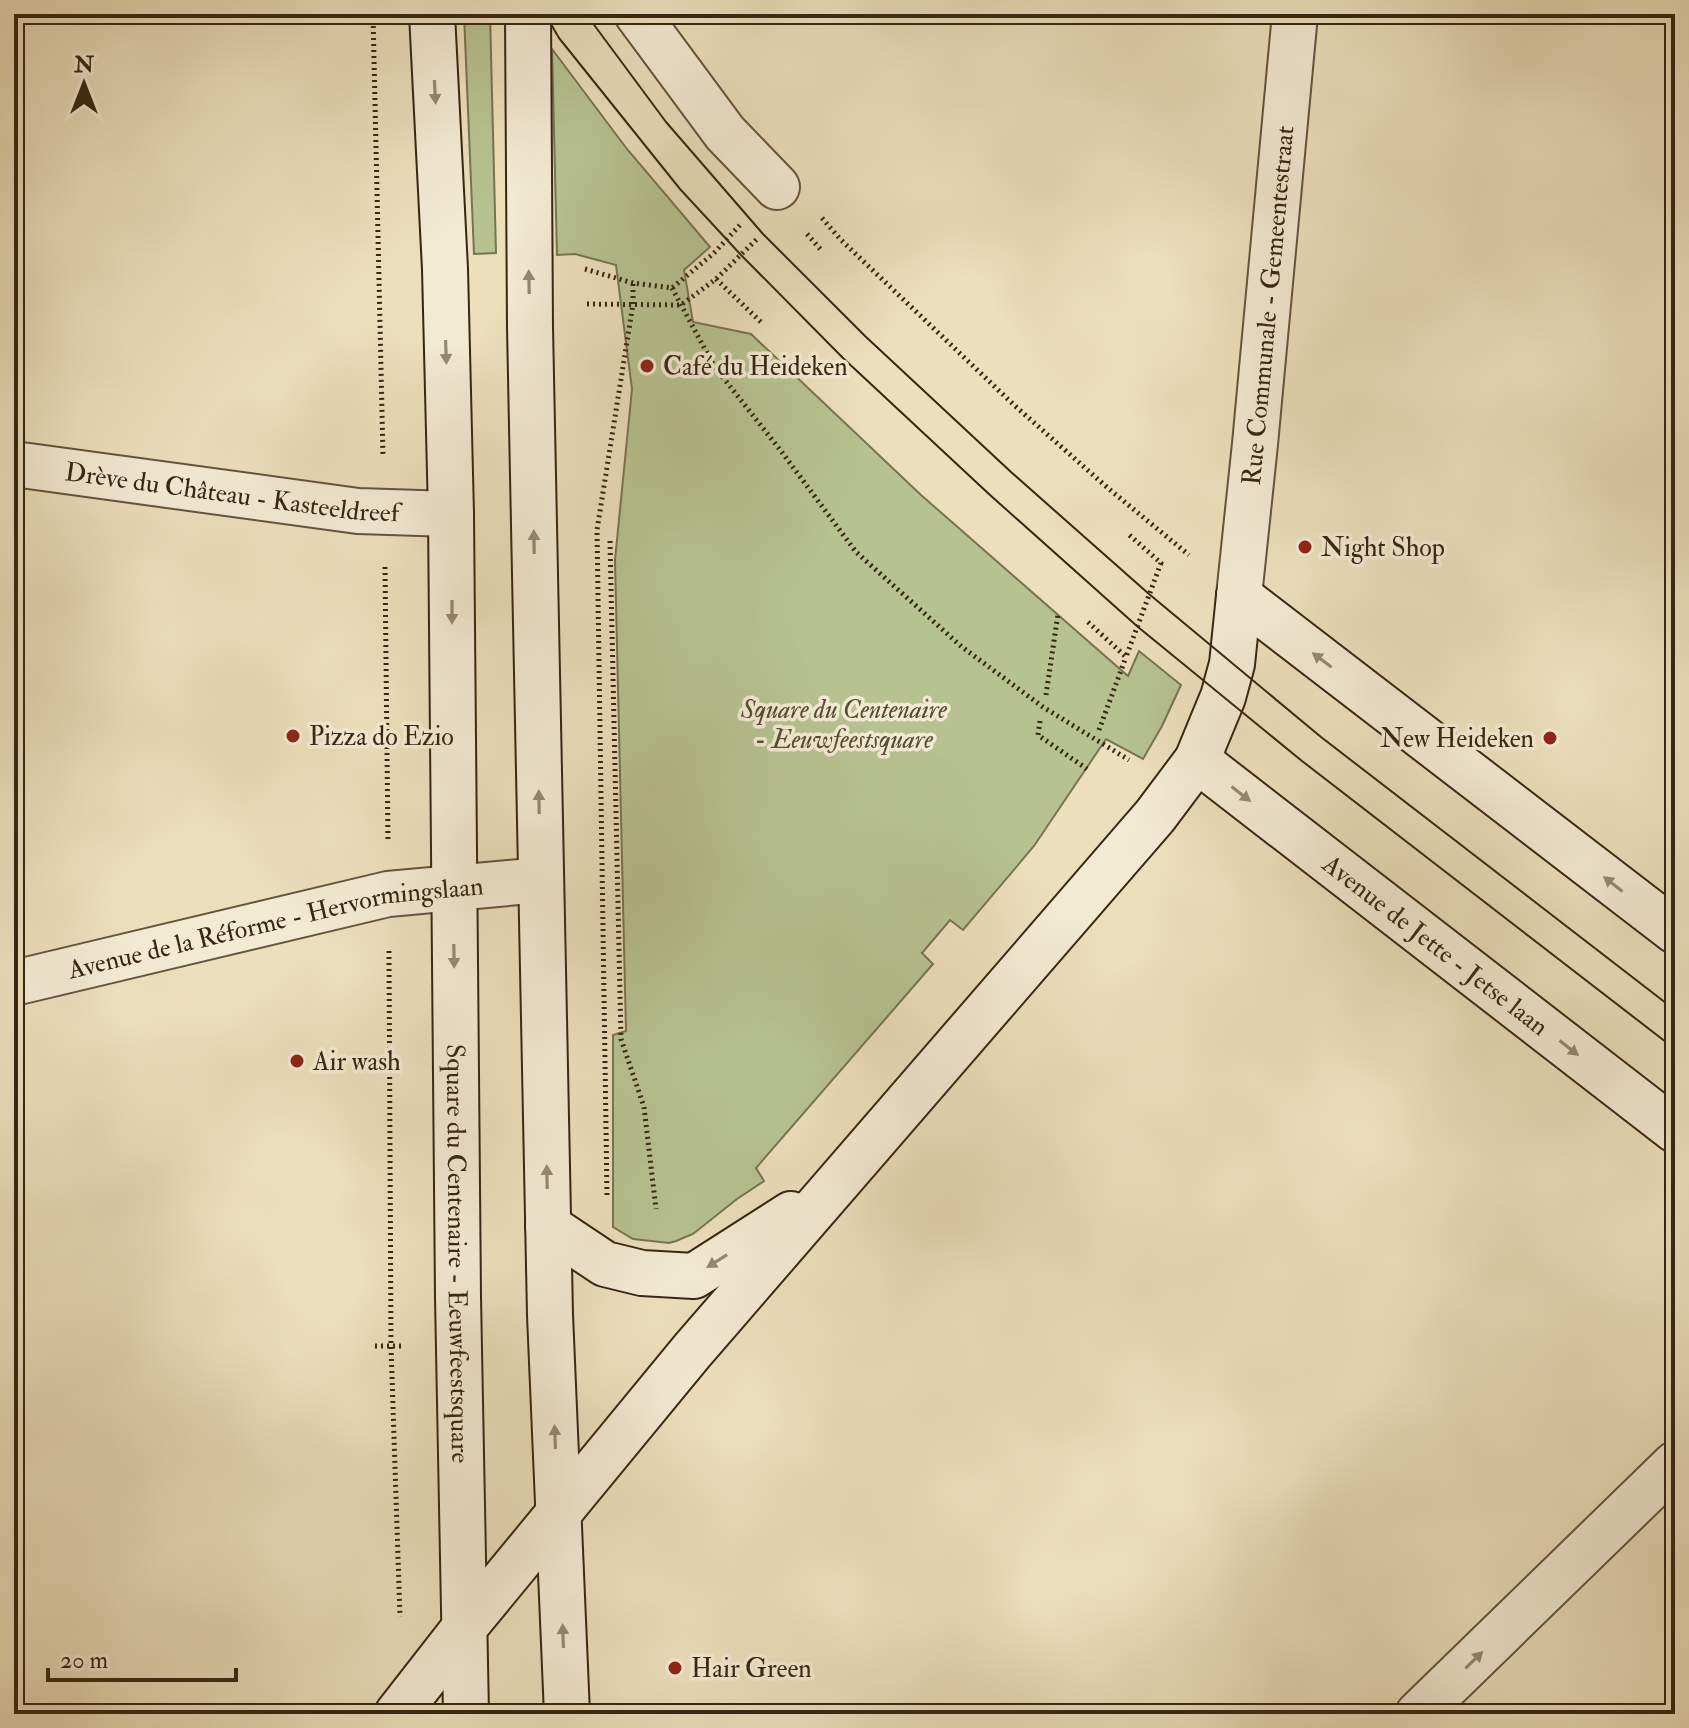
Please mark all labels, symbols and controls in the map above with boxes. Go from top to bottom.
north arrow [44,44,124,124]
text: N [73,51,94,79]
one-way arrow [429,80,442,105]
street label: Rue Communale - Gemeentestraat [1236,124,1302,487]
one-way arrow [523,269,535,294]
one-way arrow [440,340,453,365]
place label: Café du Heideken [663,351,848,383]
marker: Café du Heideken [638,357,656,375]
street label: Drève du Château - Kasteeldreef [63,456,403,529]
one-way arrow [528,529,540,554]
place label: Night Shop [1321,532,1445,565]
marker: Night Shop [1296,538,1314,556]
one-way arrow [446,600,458,625]
one-way arrow [1312,652,1332,668]
park label: Square du Centenaire - Eeuwfeestsquare [740,694,947,756]
place label: Pizza do Ezio [309,721,454,753]
place label: New Heideken [1380,723,1534,755]
marker: Pizza do Ezio [284,727,302,745]
marker: New Heideken [1541,729,1559,747]
one-way arrow [1231,786,1251,802]
one-way arrow [533,789,546,814]
street label: Avenue de Jette - Jetse laan [1315,848,1554,1043]
street label: Avenue de la Réforme - Hervormingslaan [64,870,485,987]
one-way arrow [1603,876,1623,892]
one-way arrow [448,944,460,969]
one-way arrow [1559,1039,1579,1055]
street label: Square du Centenaire - Eeuwfeestsquare [439,1044,476,1464]
place label: Air wash [312,1046,401,1078]
marker: Air wash [288,1052,306,1070]
one-way arrow [541,1164,553,1189]
one-way arrow [707,1254,728,1269]
one-way arrow [548,1424,561,1449]
one-way arrow [557,1623,570,1648]
scale bar [48,1632,236,1682]
text: 20 m [60,1645,109,1676]
one-way arrow [1464,1651,1483,1669]
place label: Hair Green [691,1653,812,1685]
marker: Hair Green [666,1659,684,1677]

